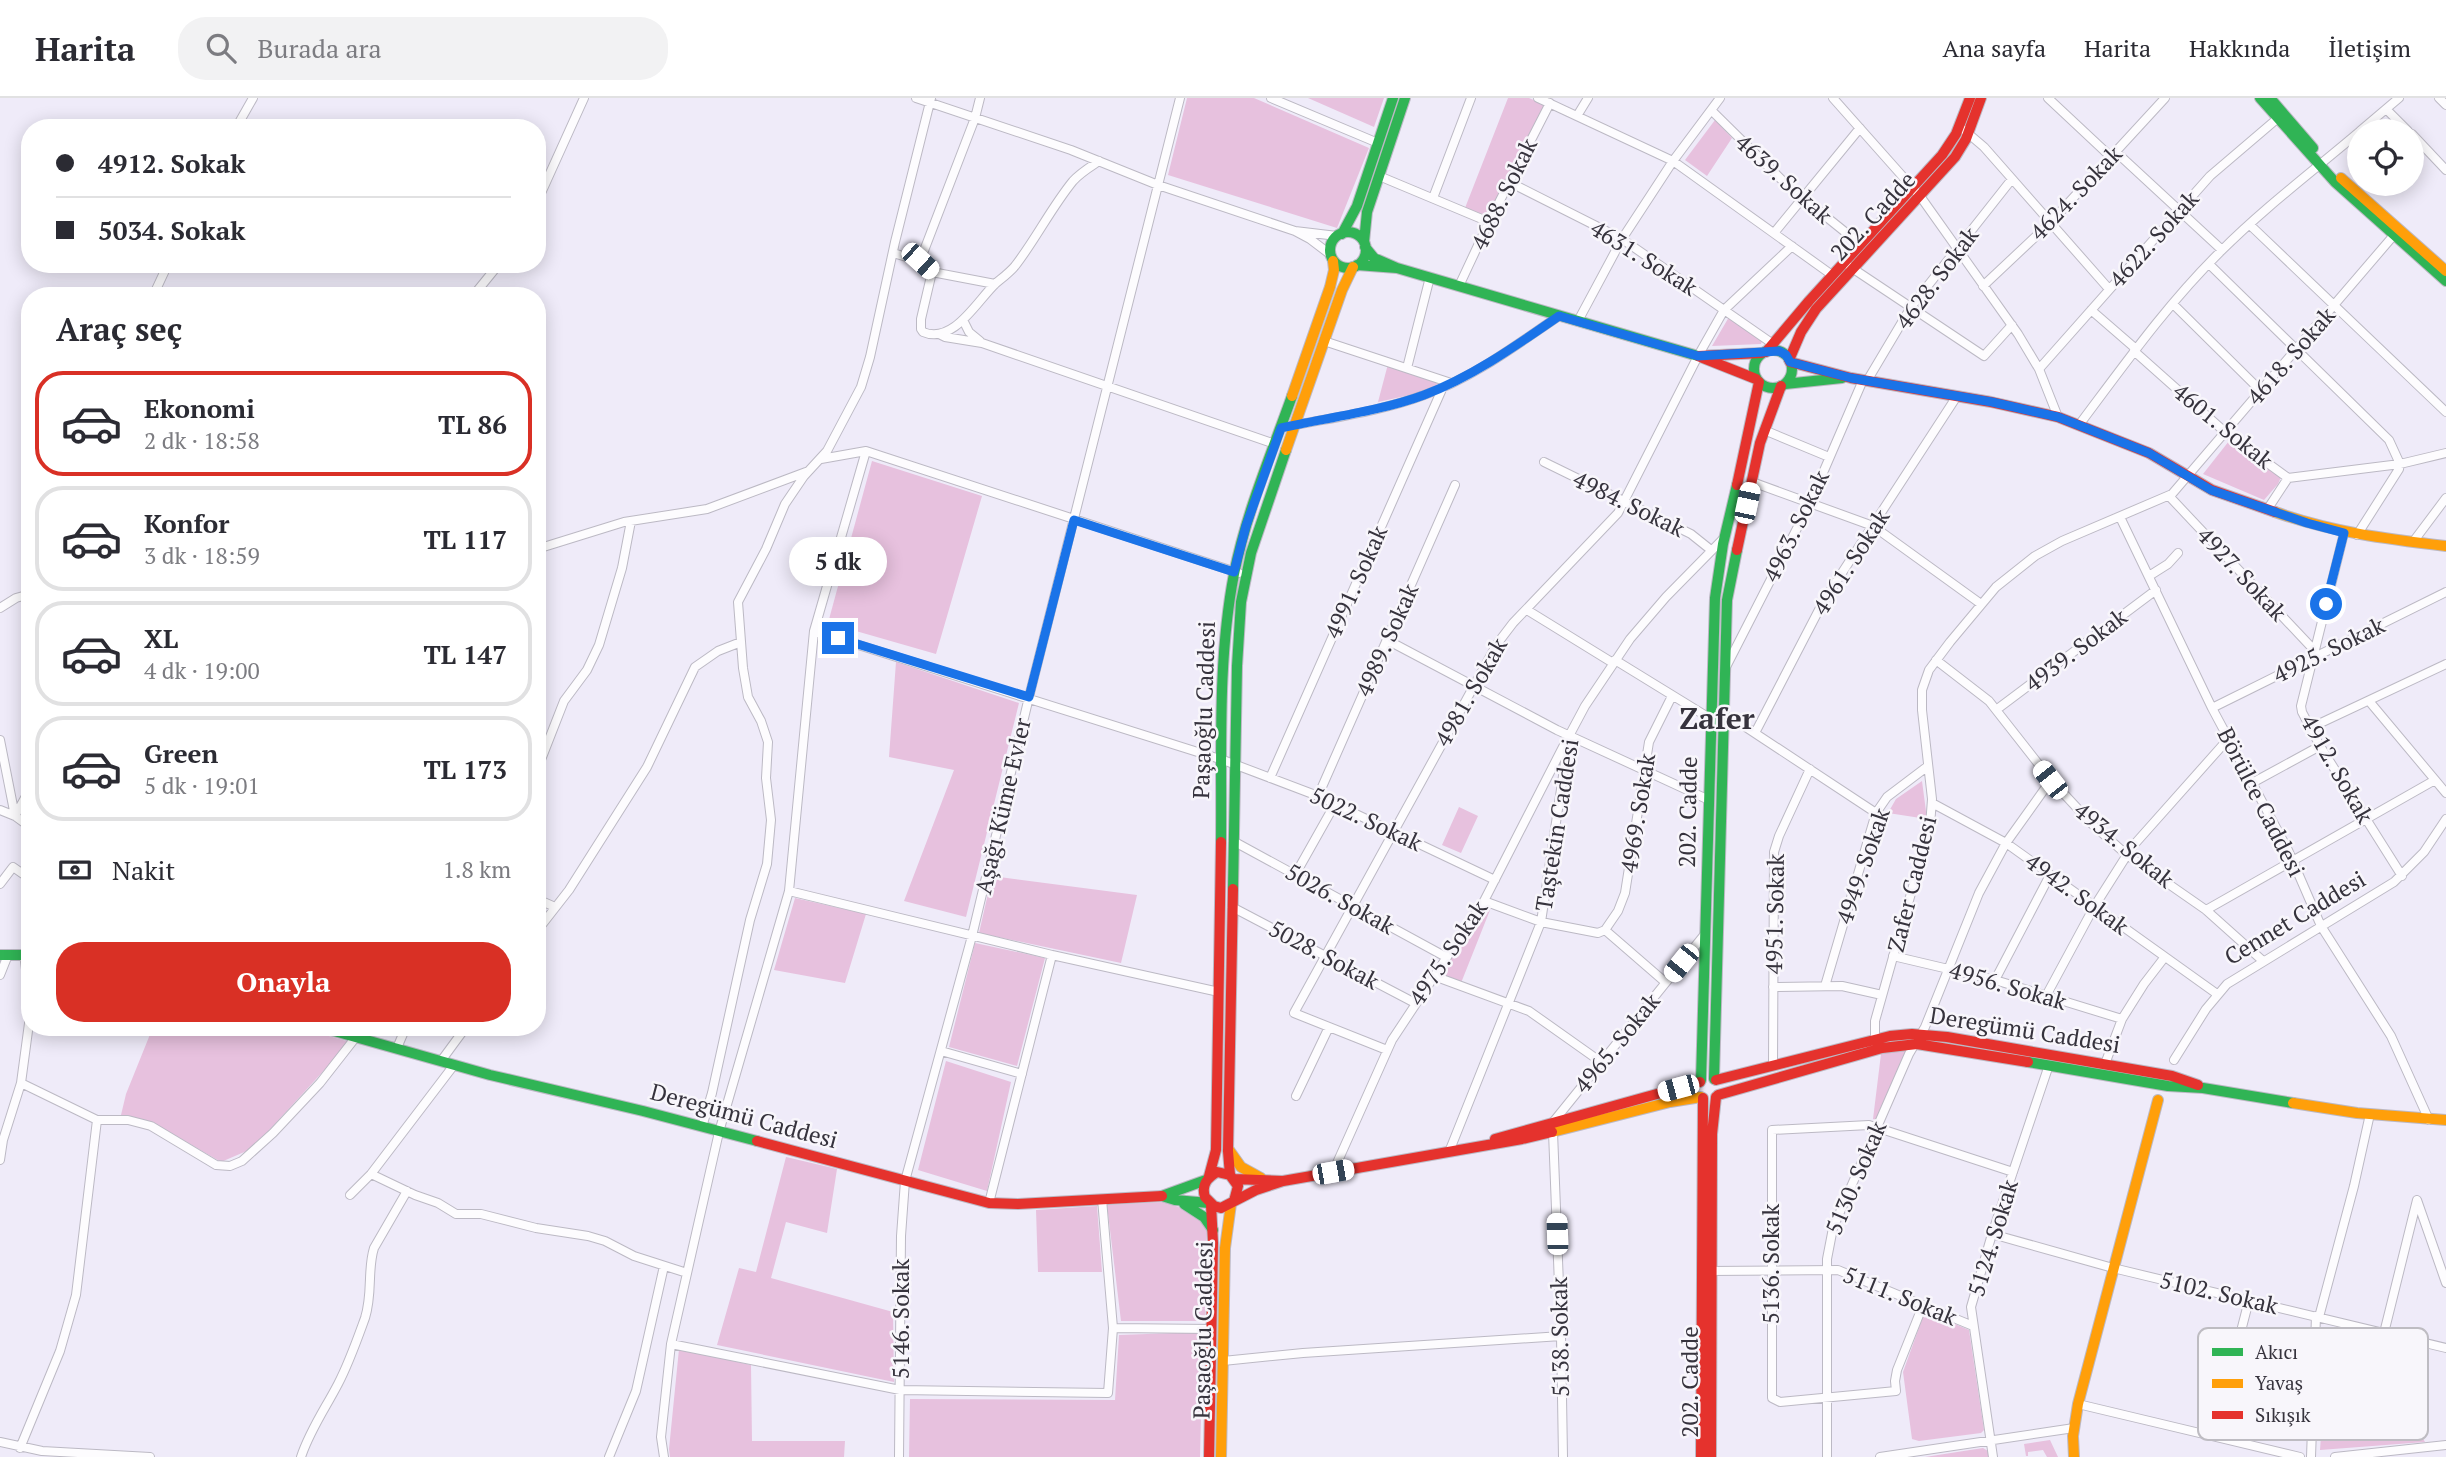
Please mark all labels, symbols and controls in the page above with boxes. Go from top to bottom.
search box [178,17,668,80]
text: Harita [35,27,136,70]
icon: search [202,29,240,67]
text: Burada ara [258,31,382,65]
text: Ana sayfa [1942,32,2046,64]
text: Harita [2084,32,2151,64]
text: Hakkında [2189,32,2290,64]
text: İletişim [2328,32,2411,64]
map controls [2347,119,2424,196]
button: locate [2347,119,2424,196]
street label: 4639. Sokak [1729,127,1840,231]
street label: 4688. Sokak [1463,133,1544,255]
street label: 4624. Sokak [2023,138,2129,247]
text: 4912. Sokak [98,146,245,180]
street label: 202. Cadde [1823,164,1922,267]
street label: 4622. Sokak [2102,183,2206,294]
street label: 4631. Sokak [1585,212,1704,303]
text: 5034. Sokak [98,213,245,247]
street label: 4628. Sokak [1888,220,1985,335]
car [898,239,943,283]
street label: 4618. Sokak [2239,300,2342,411]
text: Araç seç [56,308,182,350]
street label: 4601. Sokak [2167,376,2280,476]
text: Ekonomi [144,391,255,425]
icon: car [60,392,123,455]
text: TL 86 [438,407,507,441]
text: 2 dk · 18:58 [144,425,260,456]
street label: 4984. Sokak [1568,463,1690,544]
street label: 4963. Sokak [1755,465,1836,587]
car [1733,480,1762,526]
street label: 4961. Sokak [1805,503,1896,621]
text: Konfor [144,506,229,540]
icon: car [60,507,123,570]
street label: 4991. Sokak [1317,520,1394,643]
street label: 4927. Sokak [2191,520,2294,628]
text: TL 117 [423,522,507,556]
callout: 5 dk [789,536,887,586]
text: 3 dk · 18:59 [144,540,260,571]
text: 5 dk [815,546,861,577]
street label: 4989. Sokak [1348,578,1425,701]
route start [2310,588,2342,620]
street label: 4939. Sokak [2018,601,2133,698]
street label: 4925. Sokak [2268,609,2390,690]
street label: Paşaoğlu Caddesi [1185,620,1222,800]
text: XL [144,621,178,655]
icon: car [60,622,123,685]
route end [822,622,854,654]
street label: 4981. Sokak [1427,632,1514,752]
text: TL 147 [423,637,507,671]
text: 4 dk · 19:00 [144,655,260,686]
district label: Zafer [1679,698,1755,738]
street label: 4912. Sokak [2294,709,2381,829]
street label: Aşağı Küme Evler [967,715,1038,897]
street label: Börülce Caddesi [2210,722,2312,882]
text: Green [144,736,218,770]
street label: Taştekin Caddesi [1528,736,1585,913]
icon: car [60,737,123,800]
street label: 4969. Sokak [1613,751,1662,875]
text: TL 173 [423,752,507,786]
street label: 202. Cadde [1671,756,1704,868]
car [2029,757,2072,803]
text: 5 dk · 19:01 [144,770,260,801]
street label: 5022. Sokak [1305,779,1427,858]
street label: 4934. Sokak [2068,795,2181,895]
street label: 4949. Sokak [1828,804,1897,928]
street label: Zafer Caddesi [1880,812,1943,955]
street label: 4942. Sokak [2019,846,2135,942]
icon: cash [56,851,94,889]
text: Nakit [112,853,175,887]
street label: 4951. Sokak [1758,853,1791,975]
text: 1.8 km [443,854,511,885]
street label: 5026. Sokak [1280,856,1401,941]
street label: Cennet Caddesi [2219,863,2371,972]
street label: 4975. Sokak [1401,894,1494,1011]
street label: 5028. Sokak [1264,913,1385,997]
car [1660,940,1703,986]
button: Onayla [56,942,511,1022]
street label: 4956. Sokak [1946,954,2070,1017]
street label: 4965. Sokak [1567,986,1667,1099]
street label: Deregümü Caddesi [1928,999,2123,1060]
car [1655,1072,1702,1104]
street label: Deregümü Caddesi [647,1076,841,1155]
street label: 5130. Sokak [1818,1116,1893,1239]
car [1311,1158,1356,1186]
street label: 5124. Sokak [1960,1176,2025,1300]
street label: 5136. Sokak [1755,1204,1786,1324]
car [1546,1213,1569,1255]
street label: Paşaoğlu Caddesi [1185,1241,1220,1419]
street label: 5146. Sokak [885,1259,916,1379]
street label: 5111. Sokak [1839,1259,1962,1333]
street label: 5102. Sokak [2157,1264,2281,1321]
street label: 5138. Sokak [1543,1276,1576,1398]
street label: 202. Cadde [1674,1326,1705,1438]
legend [2198,1328,2428,1440]
text: Akıcı [2255,1339,2298,1364]
text: Yavaş [2255,1370,2303,1395]
text: Sıkışık [2255,1402,2311,1427]

